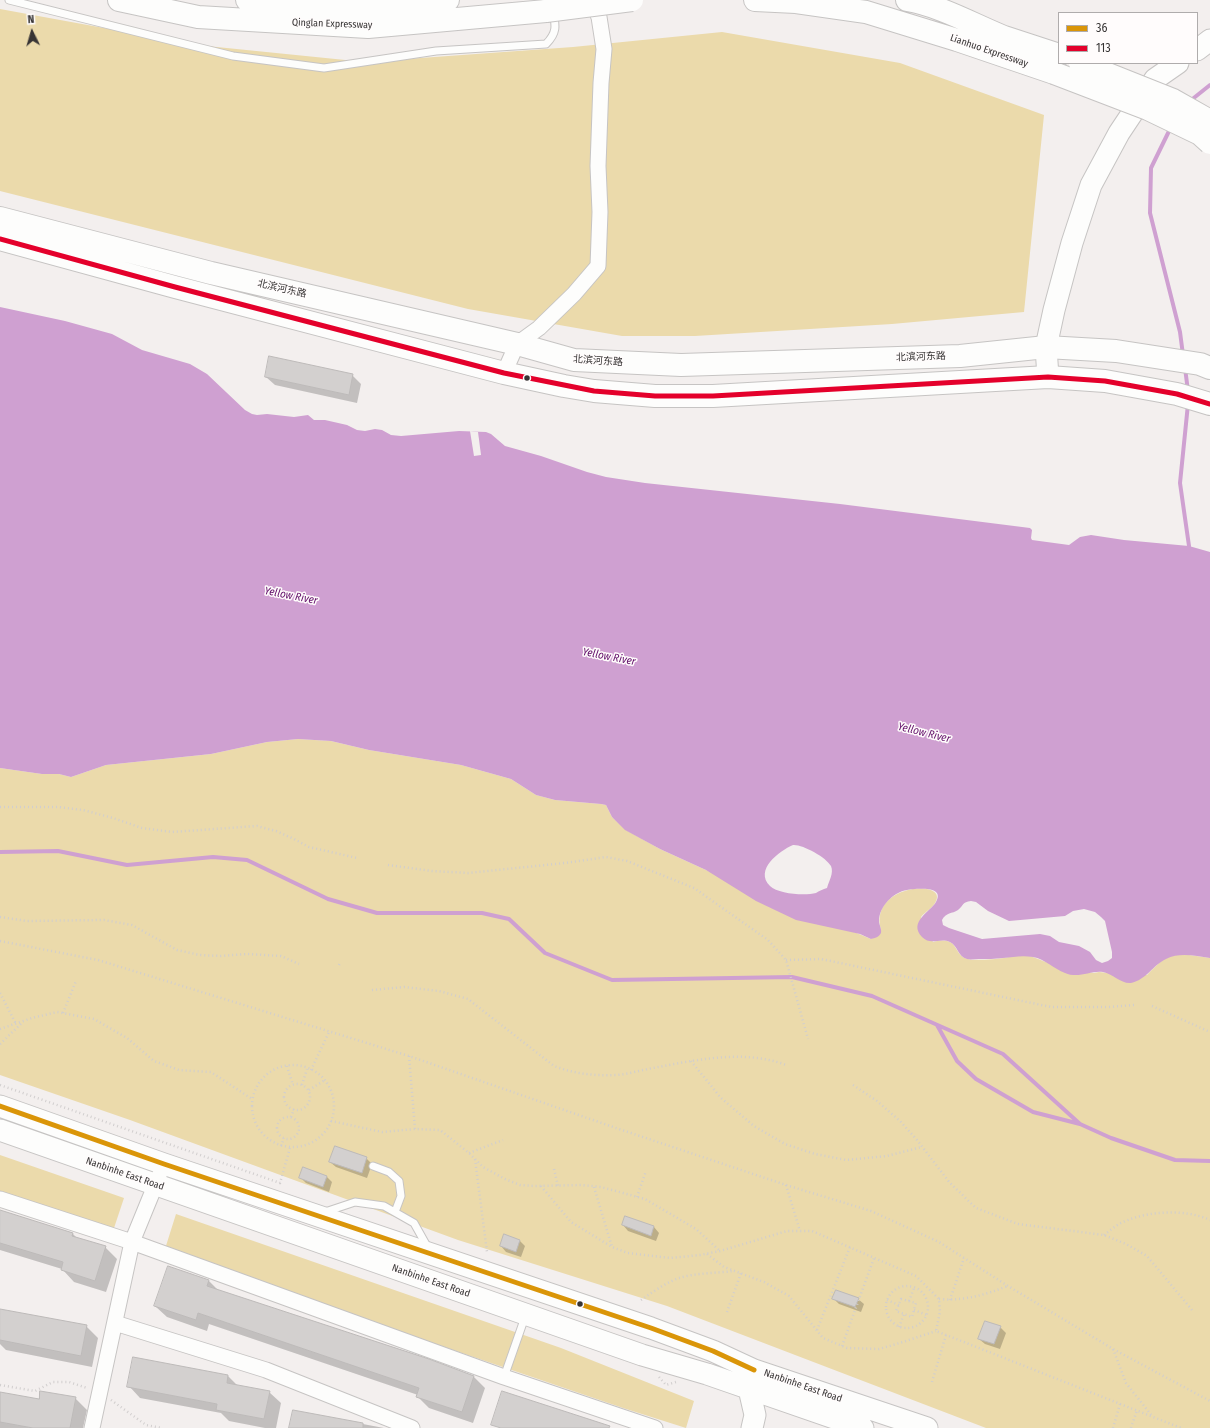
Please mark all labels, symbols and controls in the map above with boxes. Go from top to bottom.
north arrow [12,12,52,52]
legend [1058,12,1198,64]
text: N [27,13,35,26]
street label: Qinglan Expressway [292,17,372,31]
text: 36 [1096,21,1107,35]
street label: Lianhuo Expressway [948,32,1030,70]
text: 113 [1096,41,1111,55]
street label: 北滨河东路 [256,278,308,300]
street label: 北滨河东路 [896,350,946,364]
street label: 北滨河东路 [573,353,623,369]
unlabelled marker [522,373,532,383]
water label: Yellow River [263,584,319,608]
water label: Yellow River [581,645,637,669]
water label: Yellow River [896,720,952,746]
street label: Nanbinhe East Road [84,1155,166,1193]
street label: Nanbinhe East Road [390,1262,472,1300]
unlabelled marker [575,1299,585,1309]
street label: Nanbinhe East Road [762,1367,844,1405]

